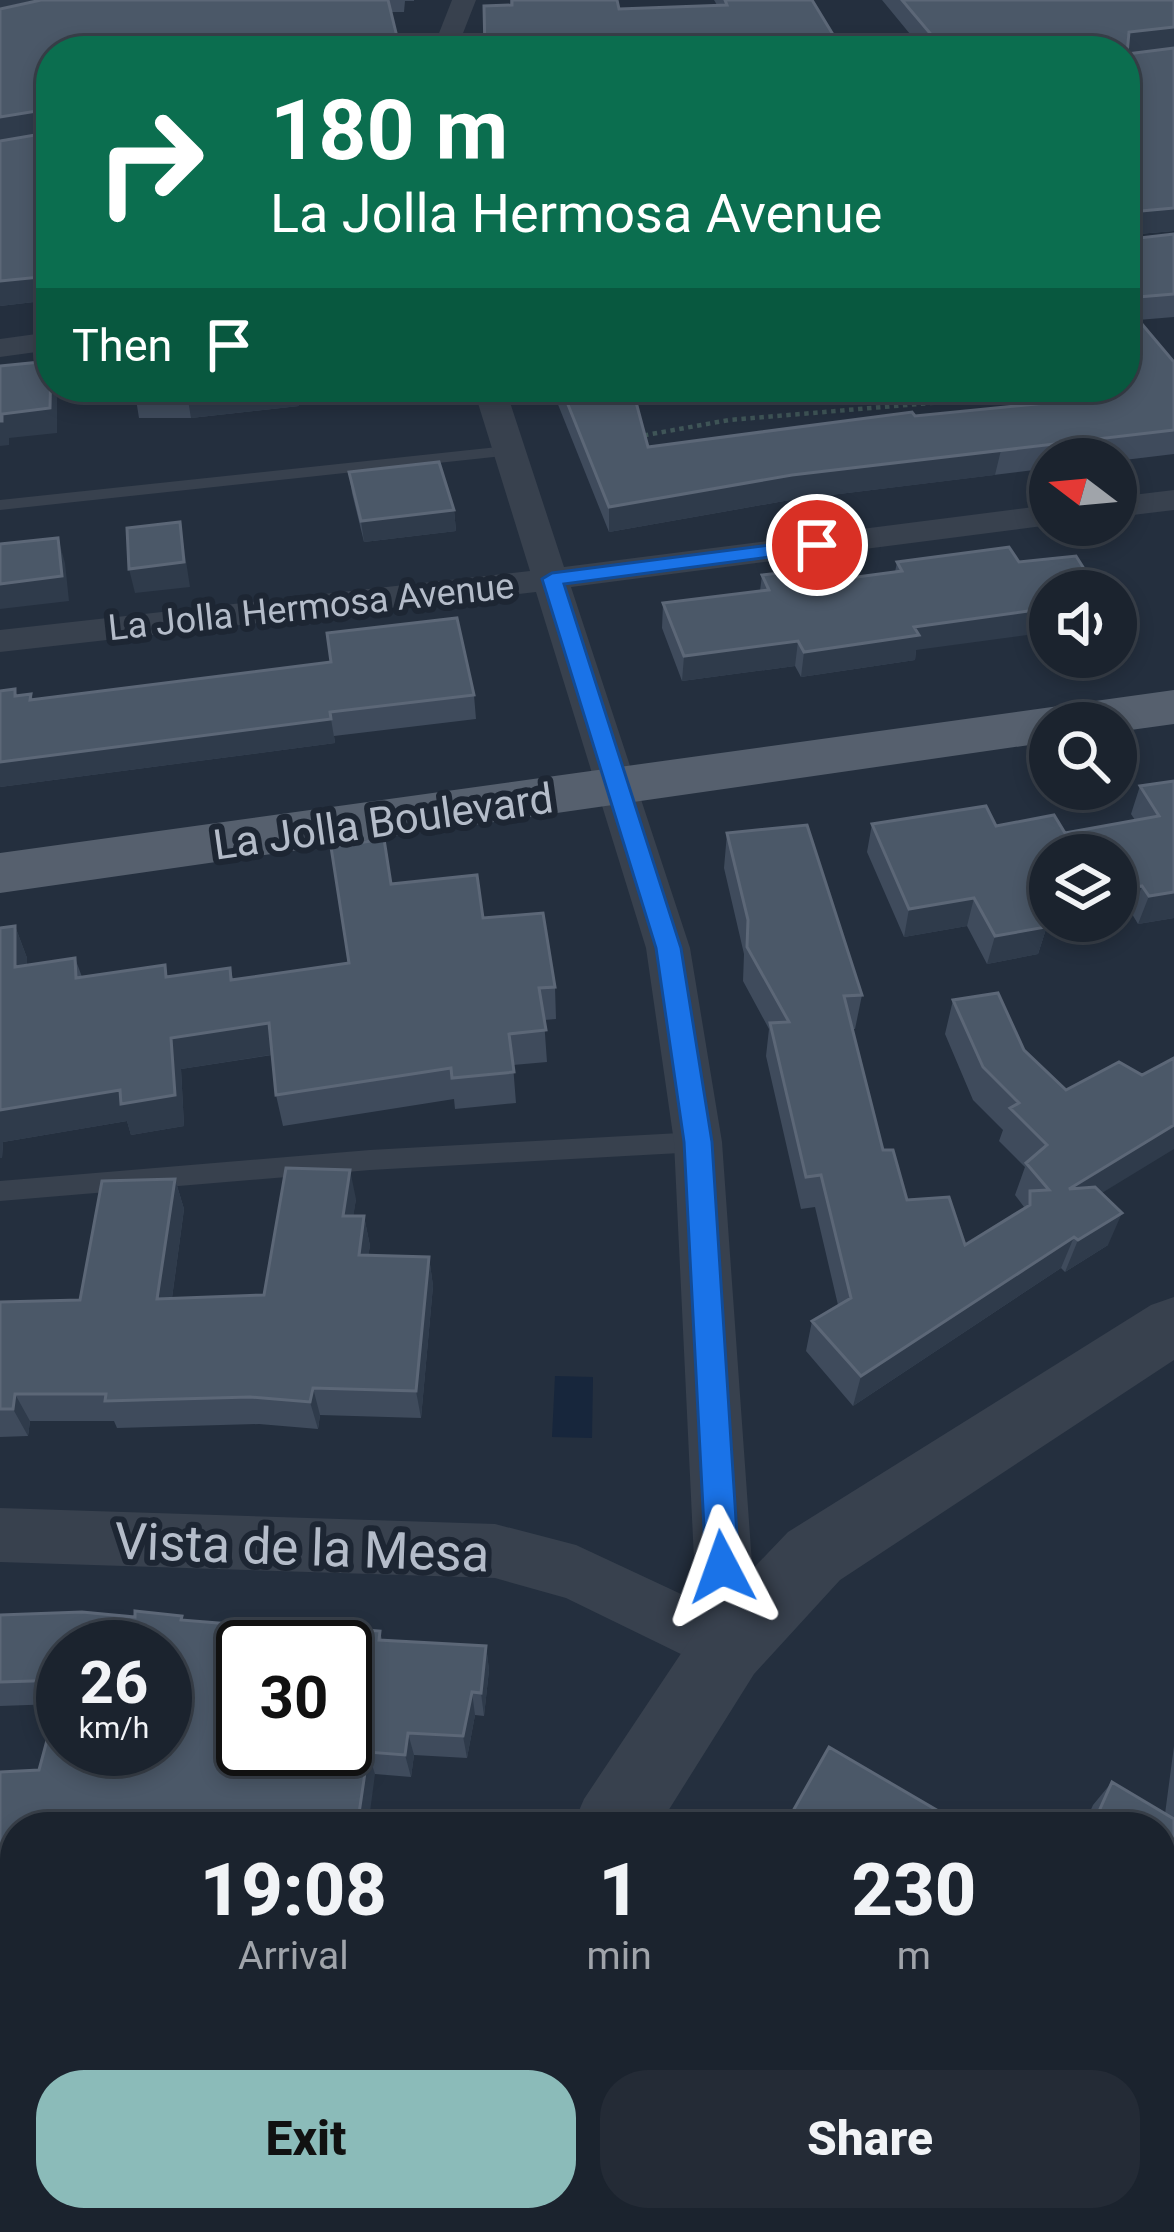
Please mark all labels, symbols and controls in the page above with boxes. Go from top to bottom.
text: 180 m [270,81,508,180]
icon: right [72,84,228,240]
text: La Jolla Hermosa Avenue [270,182,882,245]
icon: arrive [196,312,262,378]
text: Then [72,319,172,372]
north arrow [1029,438,1137,546]
map controls [1029,438,1137,942]
pin [766,494,868,596]
icon: arrive [784,512,850,578]
street label: La Jolla Hermosa Avenue [106,565,516,649]
button: sound [1029,570,1137,678]
button: search [1029,702,1137,810]
street label: La Jolla Boulevard [210,773,556,870]
button: layers [1029,834,1137,942]
position arrow [659,1504,785,1630]
street label: Vista de la Mesa [113,1511,490,1584]
speed limit sign: 30 [216,1620,372,1776]
text: 26 [80,1647,148,1718]
text: km/h [79,1710,149,1745]
text: 19:08 [200,1848,387,1933]
text: 1 [598,1848,640,1933]
text: 230 [852,1848,976,1933]
text: Arrival [238,1933,349,1979]
text: min [587,1933,652,1979]
text: m [897,1933,931,1979]
button: Exit [36,2070,576,2208]
button: Share [600,2070,1140,2208]

